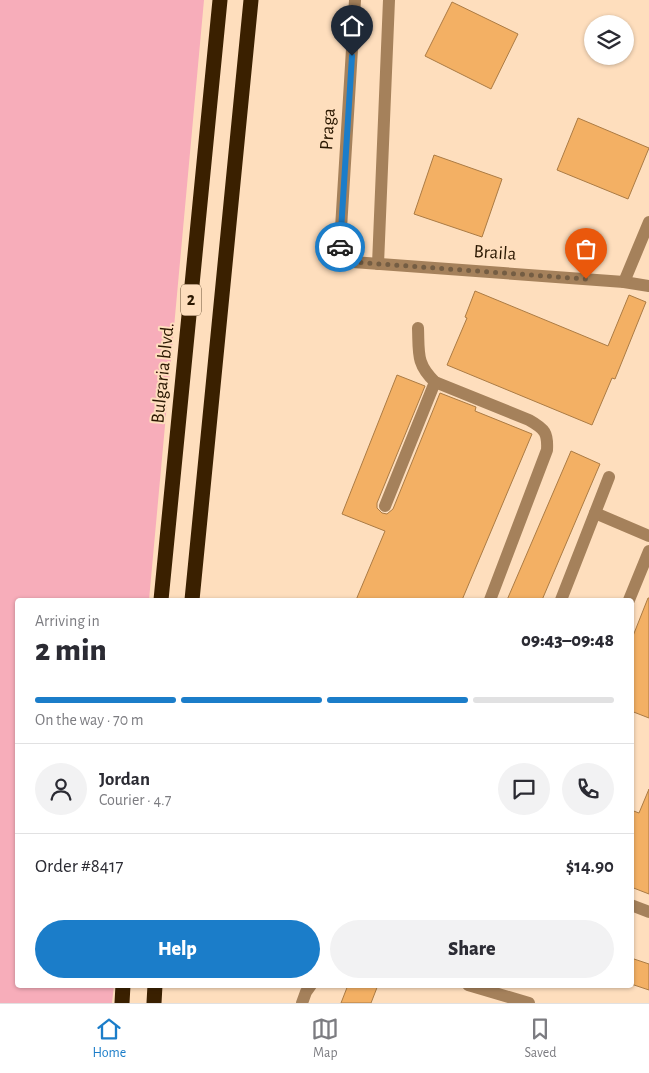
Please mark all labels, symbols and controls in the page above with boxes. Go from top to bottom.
pin [331,5,373,56]
icon: home [338,12,366,40]
map controls [584,15,634,65]
button: layers [584,15,634,65]
street label: Praga [317,107,339,151]
courier [315,222,365,272]
pin [565,228,607,279]
icon: car [326,233,354,261]
icon: bag [572,235,600,263]
street label: Braila [473,242,517,264]
road number: 2 [181,284,201,316]
street label: Bulgaria blvd. [148,322,178,424]
text: Arriving in [35,613,100,629]
text: 09:43–09:48 [521,631,614,650]
text: 2 min [35,634,107,666]
text: On the way · 70 m [35,712,144,728]
button: person [35,763,87,815]
button: chat [498,763,550,815]
button: phone [562,763,614,815]
text: Jordan [99,770,150,789]
text: Courier · 4.7 [99,792,171,808]
text: Order #8417 [35,857,123,876]
text: $14.90 [566,857,614,876]
button: Help [35,920,320,978]
button: Share [330,920,614,978]
tab: Home [93,1015,126,1062]
tab: Map [311,1015,339,1062]
tab: Saved [524,1015,556,1062]

